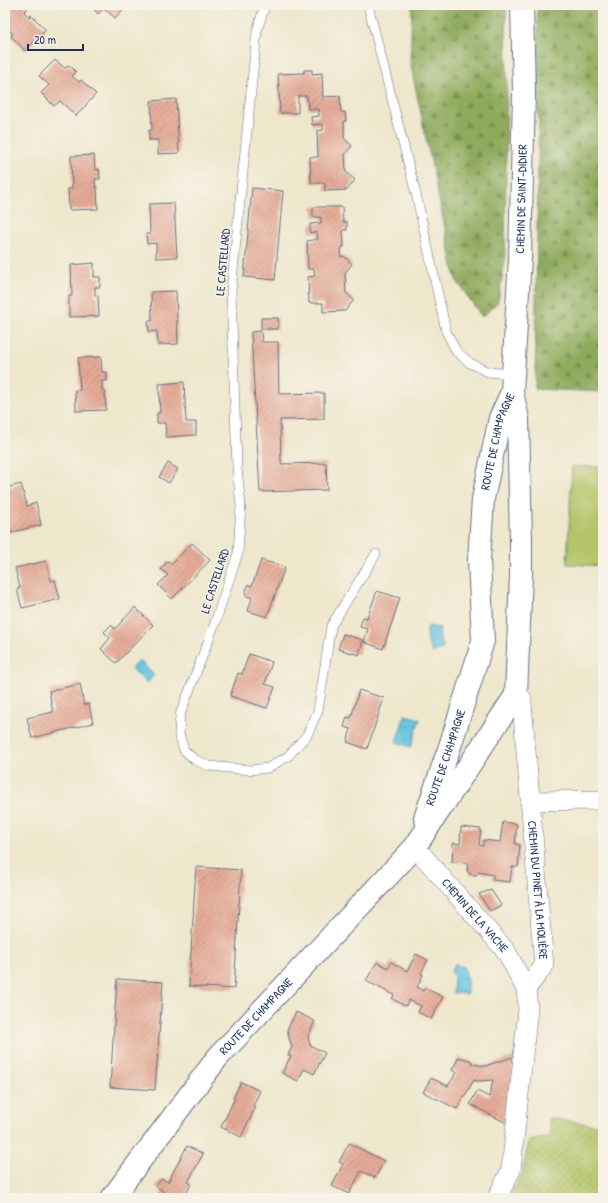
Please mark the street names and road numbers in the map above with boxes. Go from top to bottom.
street label: CHEMIN DE SAINT-DIDIER [511,143,531,254]
street label: LE CASTELLARD [211,227,234,296]
street label: ROUTE DE CHAMPAGNE [476,389,519,492]
street label: LE CASTELLARD [196,546,233,615]
street label: ROUTE DE CHAMPAGNE [421,706,469,808]
street label: CHEMIN DU PINET À LA MOLIÈRE [524,820,552,961]
street label: CHEMIN DE LA VACHE [438,874,513,957]
street label: ROUTE DE CHAMPAGNE [215,973,297,1059]

